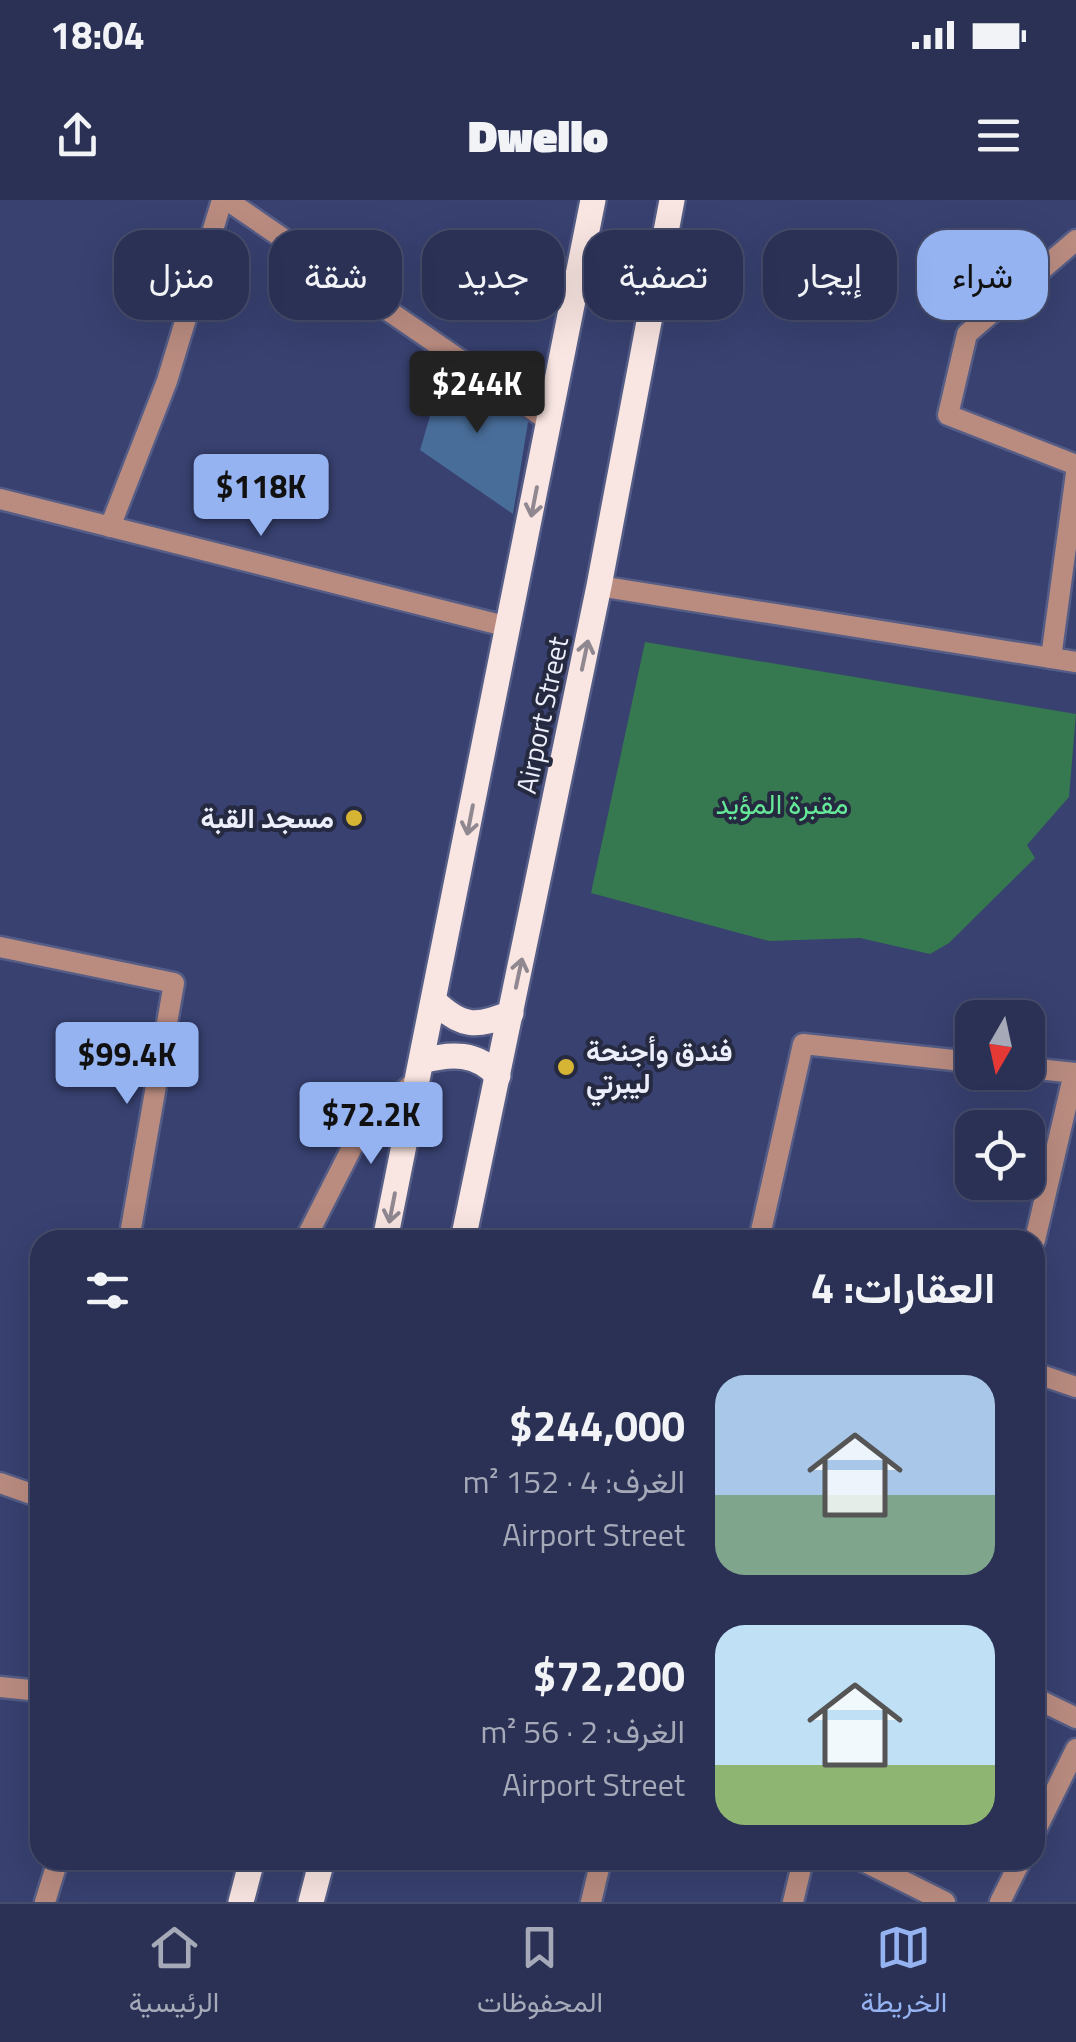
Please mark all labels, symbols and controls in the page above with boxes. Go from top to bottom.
text: 18:04 [50,6,145,64]
text: Dwello [468,101,608,169]
icon: share [50,108,105,163]
icon: menu [971,108,1026,163]
chip: منزل [114,230,249,320]
chip: شقة [269,230,402,320]
chip: جديد [422,230,564,320]
chip: تصفية [584,230,743,320]
chip: إيجار [763,230,897,320]
chip: شراء [917,230,1048,320]
pin: $244K [407,351,547,436]
text: $244K [432,359,522,407]
pin: $118K [191,454,331,539]
text: $118K [216,462,306,510]
one-way arrow [523,485,542,517]
street label: Airport Street [504,632,579,798]
one-way arrow [576,640,595,672]
park label: مقبرة المؤيد [715,782,849,825]
place label: مسجد القبة [201,796,334,839]
one-way arrow [460,804,479,836]
marker: مسجد القبة [343,807,365,829]
one-way arrow [511,958,529,990]
north arrow [955,1000,1045,1090]
map controls [955,1000,1045,1200]
pin: $99.4K [46,1022,208,1107]
place label: فندق وأجنحة ليبرتي [586,1029,732,1107]
text: $99.4K [78,1030,176,1078]
marker: فندق وأجنحة ليبرتي [555,1056,577,1078]
pin: $72.2K [290,1082,452,1167]
text: $72.2K [322,1090,420,1138]
button: locate [955,1110,1045,1200]
one-way arrow [382,1191,401,1223]
text: العقارات: 4 [811,1255,995,1319]
icon: filters [80,1263,135,1318]
text: $244,000 [509,1393,685,1457]
icon: home [795,1415,915,1535]
text: الغرف: 4 · 152 m² [463,1457,685,1505]
text: Airport Street [502,1510,685,1558]
text: $72,200 [533,1643,685,1707]
icon: home [795,1665,915,1785]
text: الغرف: 2 · 56 m² [481,1707,685,1755]
text: Airport Street [502,1760,685,1808]
tab: الرئيسية [129,1920,219,2027]
tab: المحفوظات [477,1920,603,2027]
tab: الخريطة [861,1920,947,2027]

